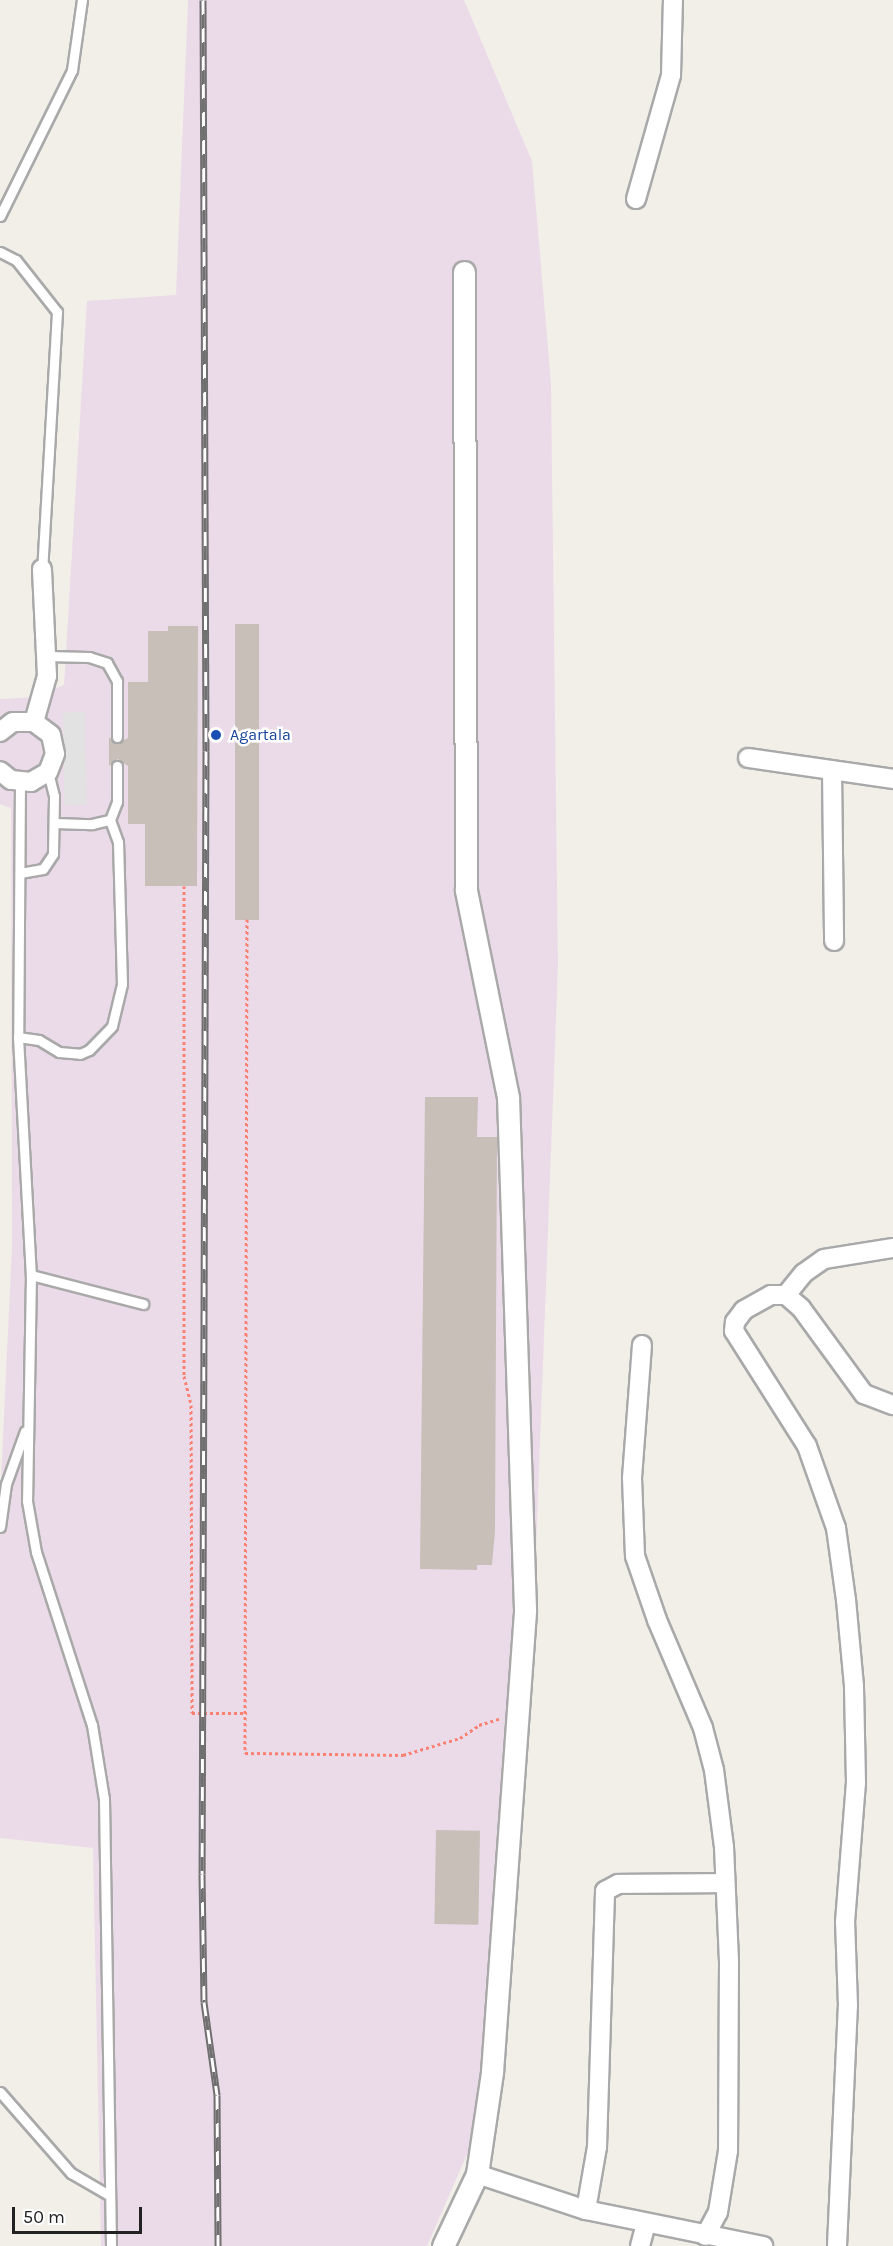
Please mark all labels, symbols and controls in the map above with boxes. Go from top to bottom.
place label: Agartala [230,725,291,745]
marker: Agartala [207,726,225,744]
scale bar [15,2195,146,2233]
text: 50 m [23,2206,65,2228]

